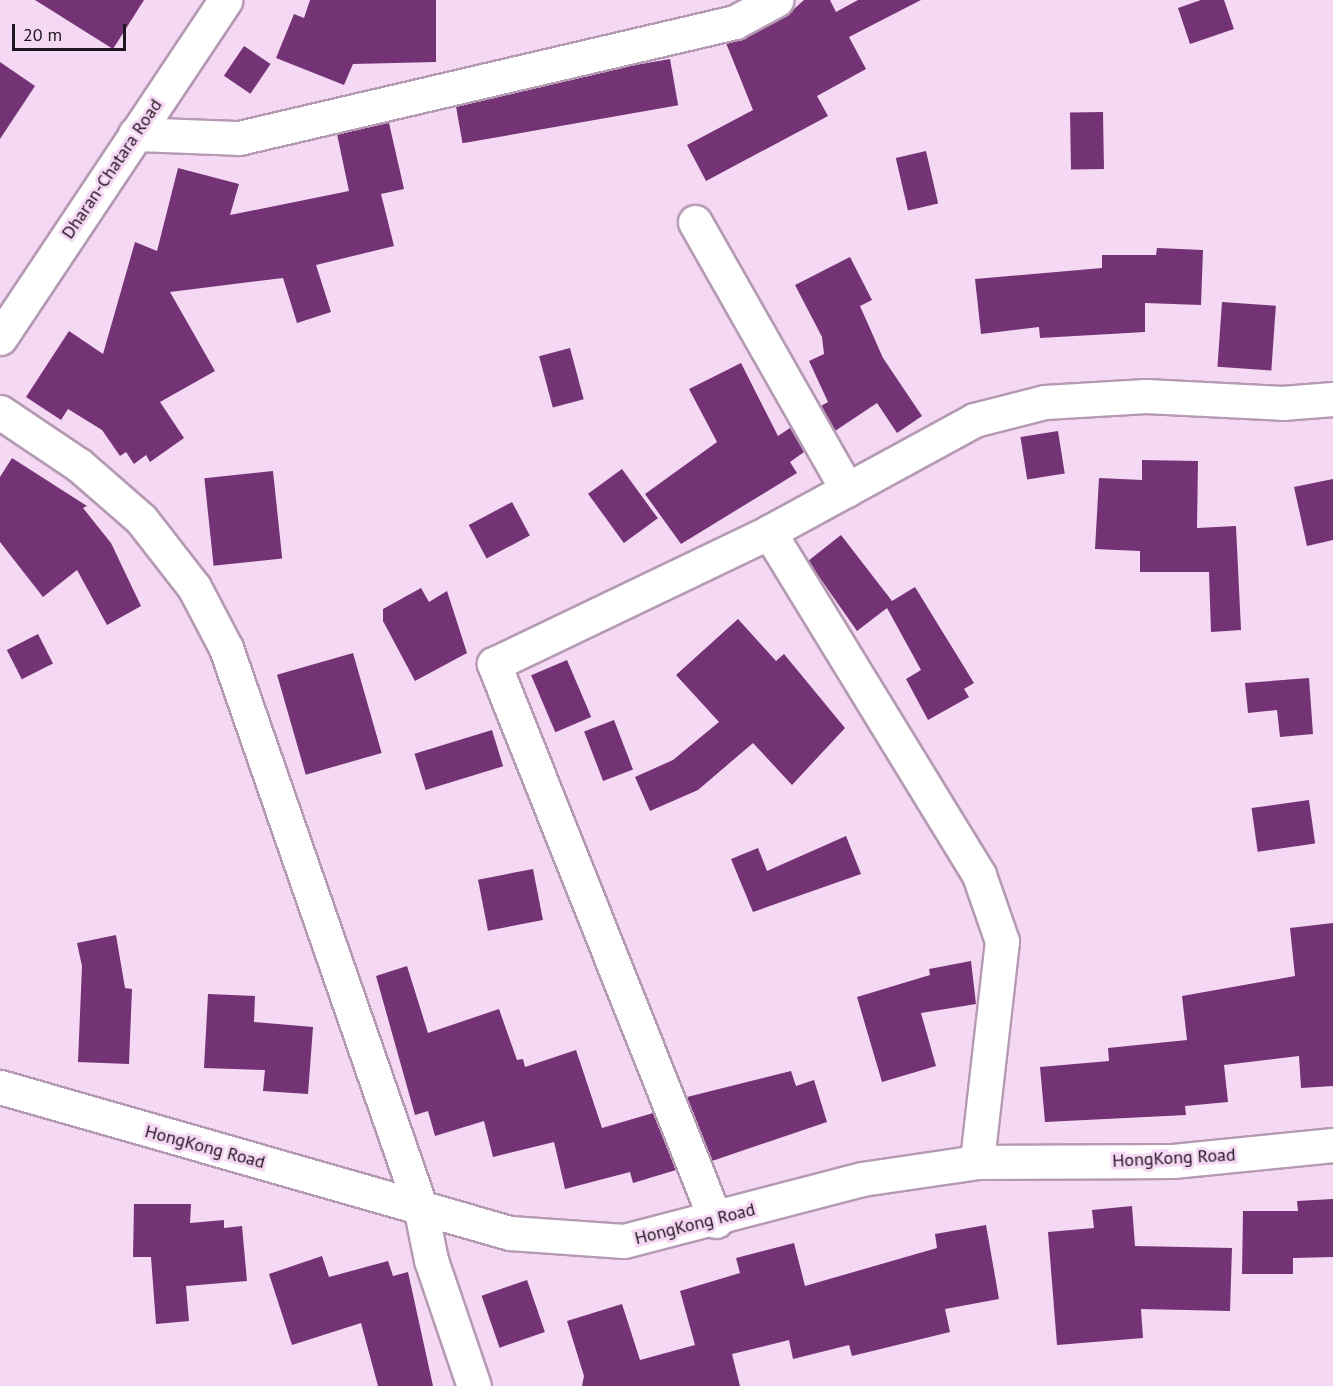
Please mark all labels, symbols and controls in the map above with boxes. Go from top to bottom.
scale bar [15,12,129,50]
text: 20 m [23,23,62,46]
street label: Dharan-Chatara Road [57,95,167,243]
street label: HongKong Road [143,1121,267,1173]
street label: HongKong Road [1112,1144,1236,1172]
street label: HongKong Road [632,1199,758,1249]

